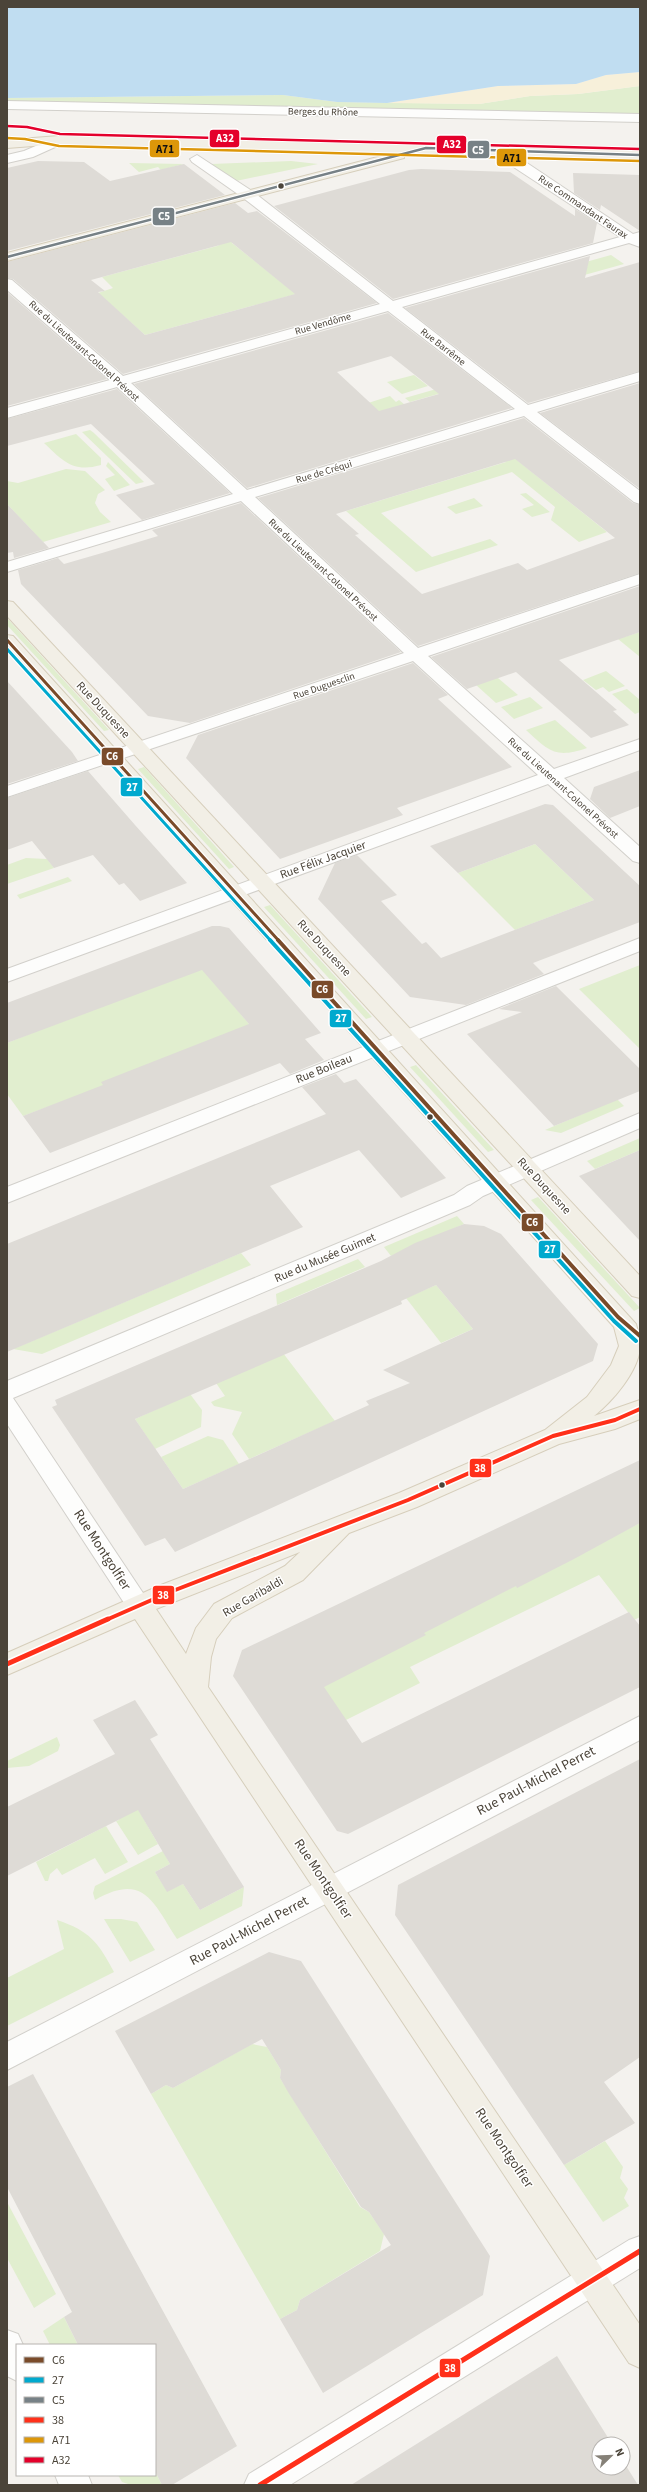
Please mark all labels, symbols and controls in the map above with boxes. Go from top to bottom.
street label: Berges du Rhône [288,104,358,120]
line badge: A32 [209,129,240,148]
text: A32 [215,131,234,146]
line badge: A32 [436,135,467,154]
text: A32 [442,137,461,152]
line badge: A71 [149,139,180,158]
line badge: C5 [467,140,490,159]
text: A71 [155,142,174,157]
text: C5 [472,143,484,158]
line badge: A71 [496,148,527,167]
text: A71 [502,151,521,166]
street label: Rue Commandant Faurax [535,172,631,243]
unlabelled marker [276,181,286,191]
line badge: C5 [152,207,175,226]
text: C5 [158,209,170,224]
street label: Rue du Lieutenant-Colonel Prévost [26,297,143,405]
street label: Rue Vendôme [293,309,353,339]
street label: Rue Barrême [417,325,469,369]
street label: Rue de Créqui [294,457,354,487]
street label: Rue du Lieutenant-Colonel Prévost [265,516,381,625]
street label: Rue Duguesclin [291,669,357,703]
street label: Rue Duquesne [72,678,134,742]
street label: Rue du Lieutenant-Colonel Prévost [505,734,622,842]
line badge: C6 [101,747,124,766]
text: C6 [106,749,118,764]
line badge: 27 [120,777,143,797]
text: 27 [126,780,138,795]
street label: Rue Félix Jacquier [278,836,369,883]
street label: Rue Duquesne [293,916,355,980]
line badge: C6 [311,980,334,999]
text: C6 [316,982,328,997]
line badge: 27 [329,1009,352,1028]
text: 27 [335,1011,347,1026]
street label: Rue Boileau [293,1050,355,1088]
unlabelled marker [425,1112,435,1122]
street label: Rue Duquesne [513,1154,575,1218]
line badge: C6 [521,1213,544,1232]
text: C6 [526,1215,538,1230]
street label: Rue du Musée Guimet [272,1229,378,1287]
line badge: 27 [538,1240,561,1259]
text: 27 [544,1242,556,1257]
line badge: 38 [469,1458,492,1478]
text: 38 [474,1461,486,1476]
unlabelled marker [437,1480,447,1490]
street label: Rue Montgolfier [68,1506,136,1594]
street label: Rue Garibaldi [220,1573,287,1621]
line badge: 38 [152,1585,175,1605]
text: 38 [157,1588,169,1603]
street label: Rue Paul-Michel Perret [473,1741,599,1821]
street label: Rue Montgolfier [289,1835,357,1923]
street label: Rue Paul-Michel Perret [186,1891,312,1971]
street label: Rue Montgolfier [470,2104,538,2192]
legend [16,2344,156,2476]
text: C6 [52,2352,65,2369]
line badge: 38 [439,2358,461,2378]
text: 38 [444,2361,456,2376]
text: 27 [52,2372,64,2389]
text: C5 [52,2392,65,2409]
text: 38 [52,2412,64,2429]
text: A71 [52,2432,70,2449]
north arrow [591,2436,631,2476]
text: N [611,2446,628,2459]
text: A32 [52,2452,70,2469]

